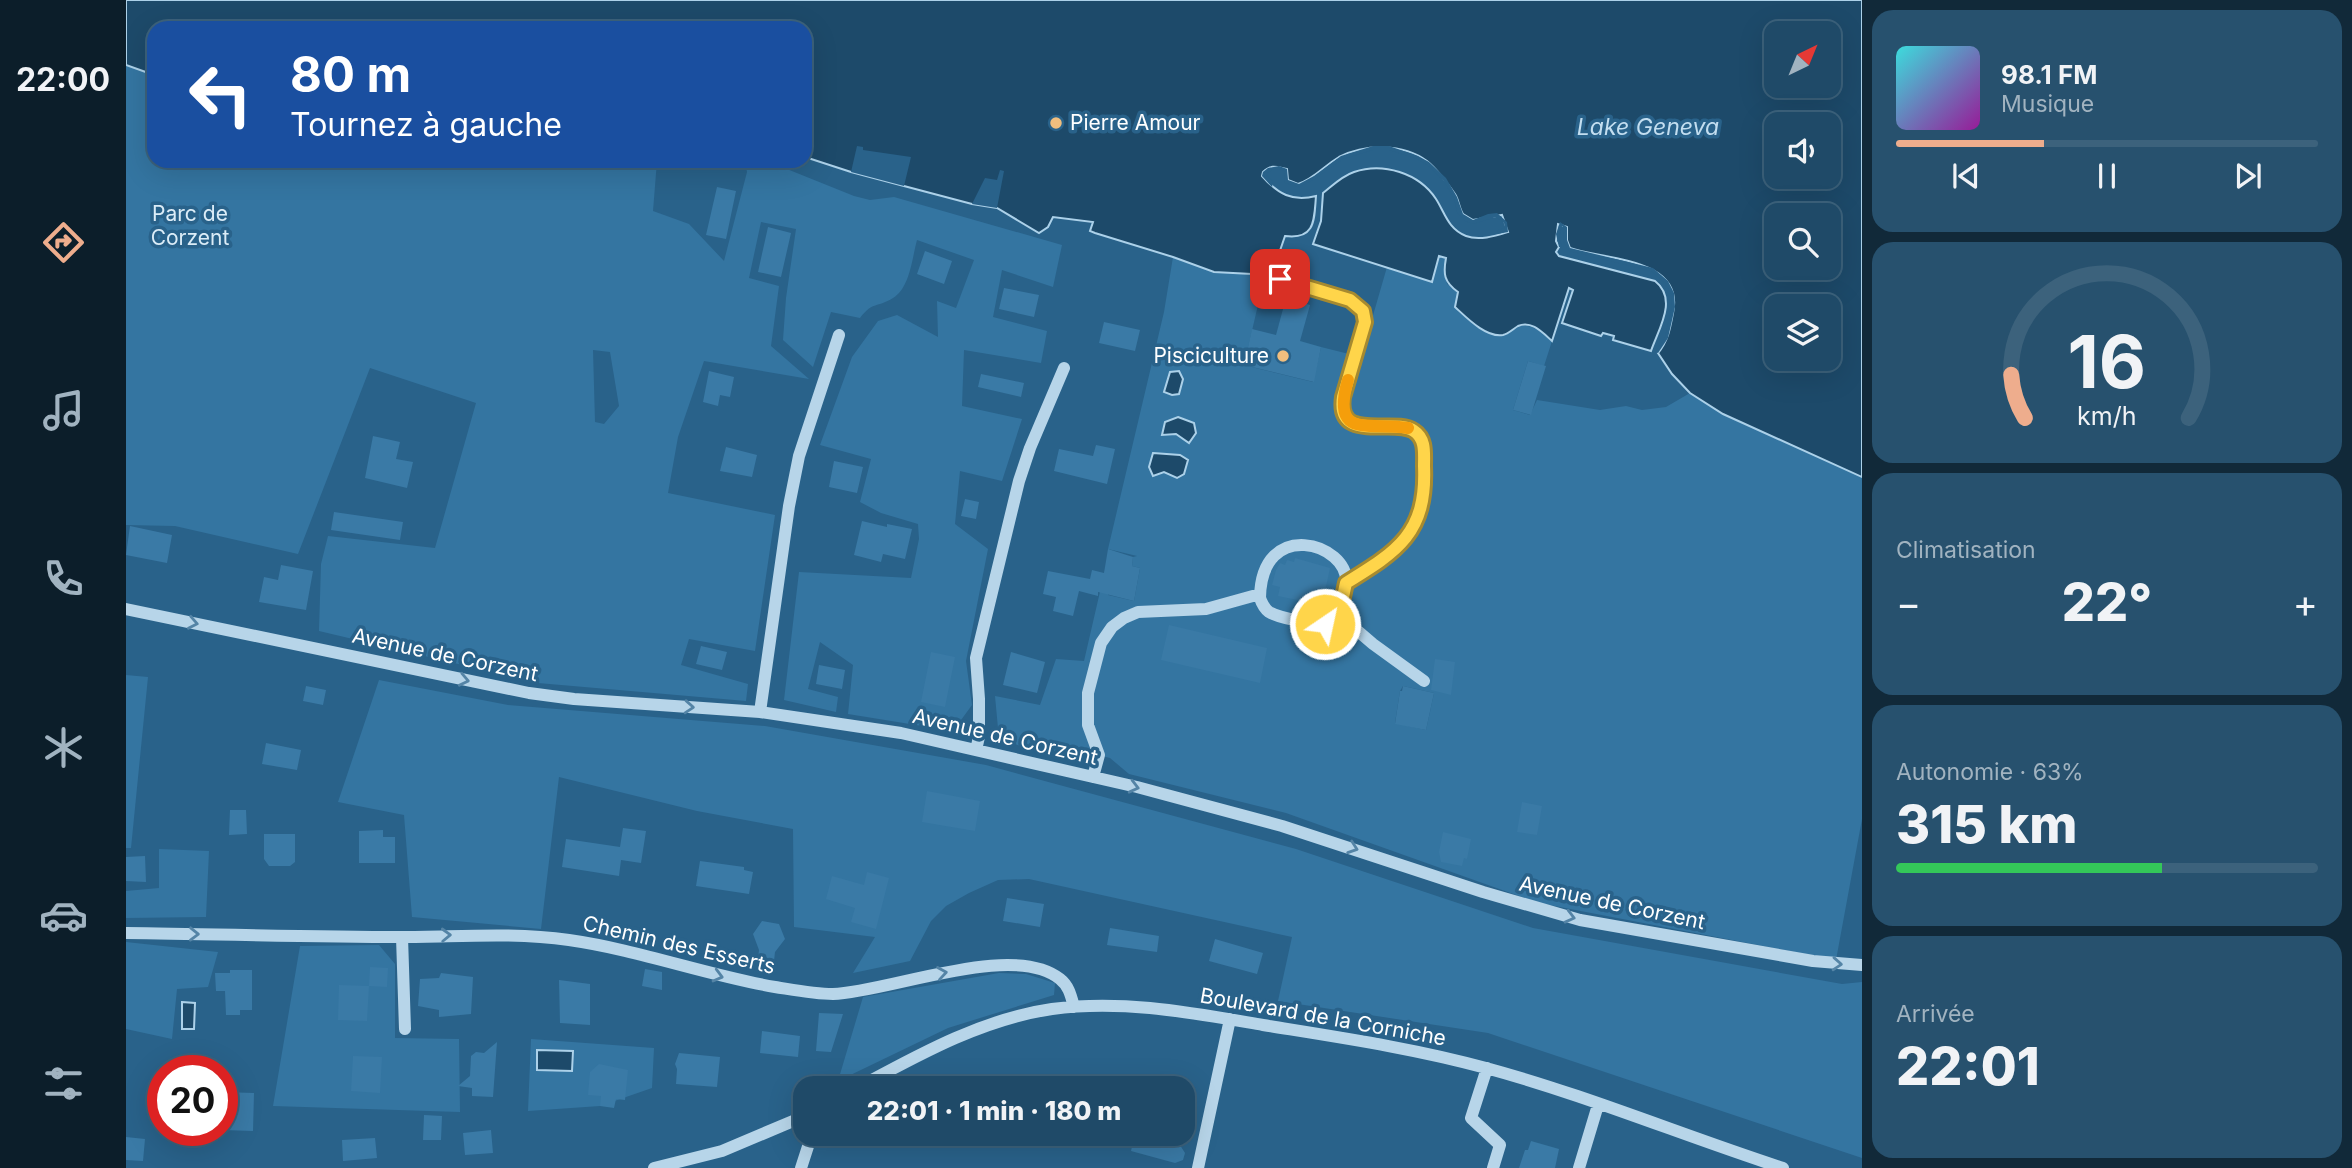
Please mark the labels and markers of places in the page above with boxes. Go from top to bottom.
place label: Pierre Amour [1070,110,1201,135]
marker: Pierre Amour [1048,115,1064,131]
pin [1250,249,1310,309]
place label: Pisciculture [1153,343,1269,368]
marker: Pisciculture [1275,348,1291,364]

